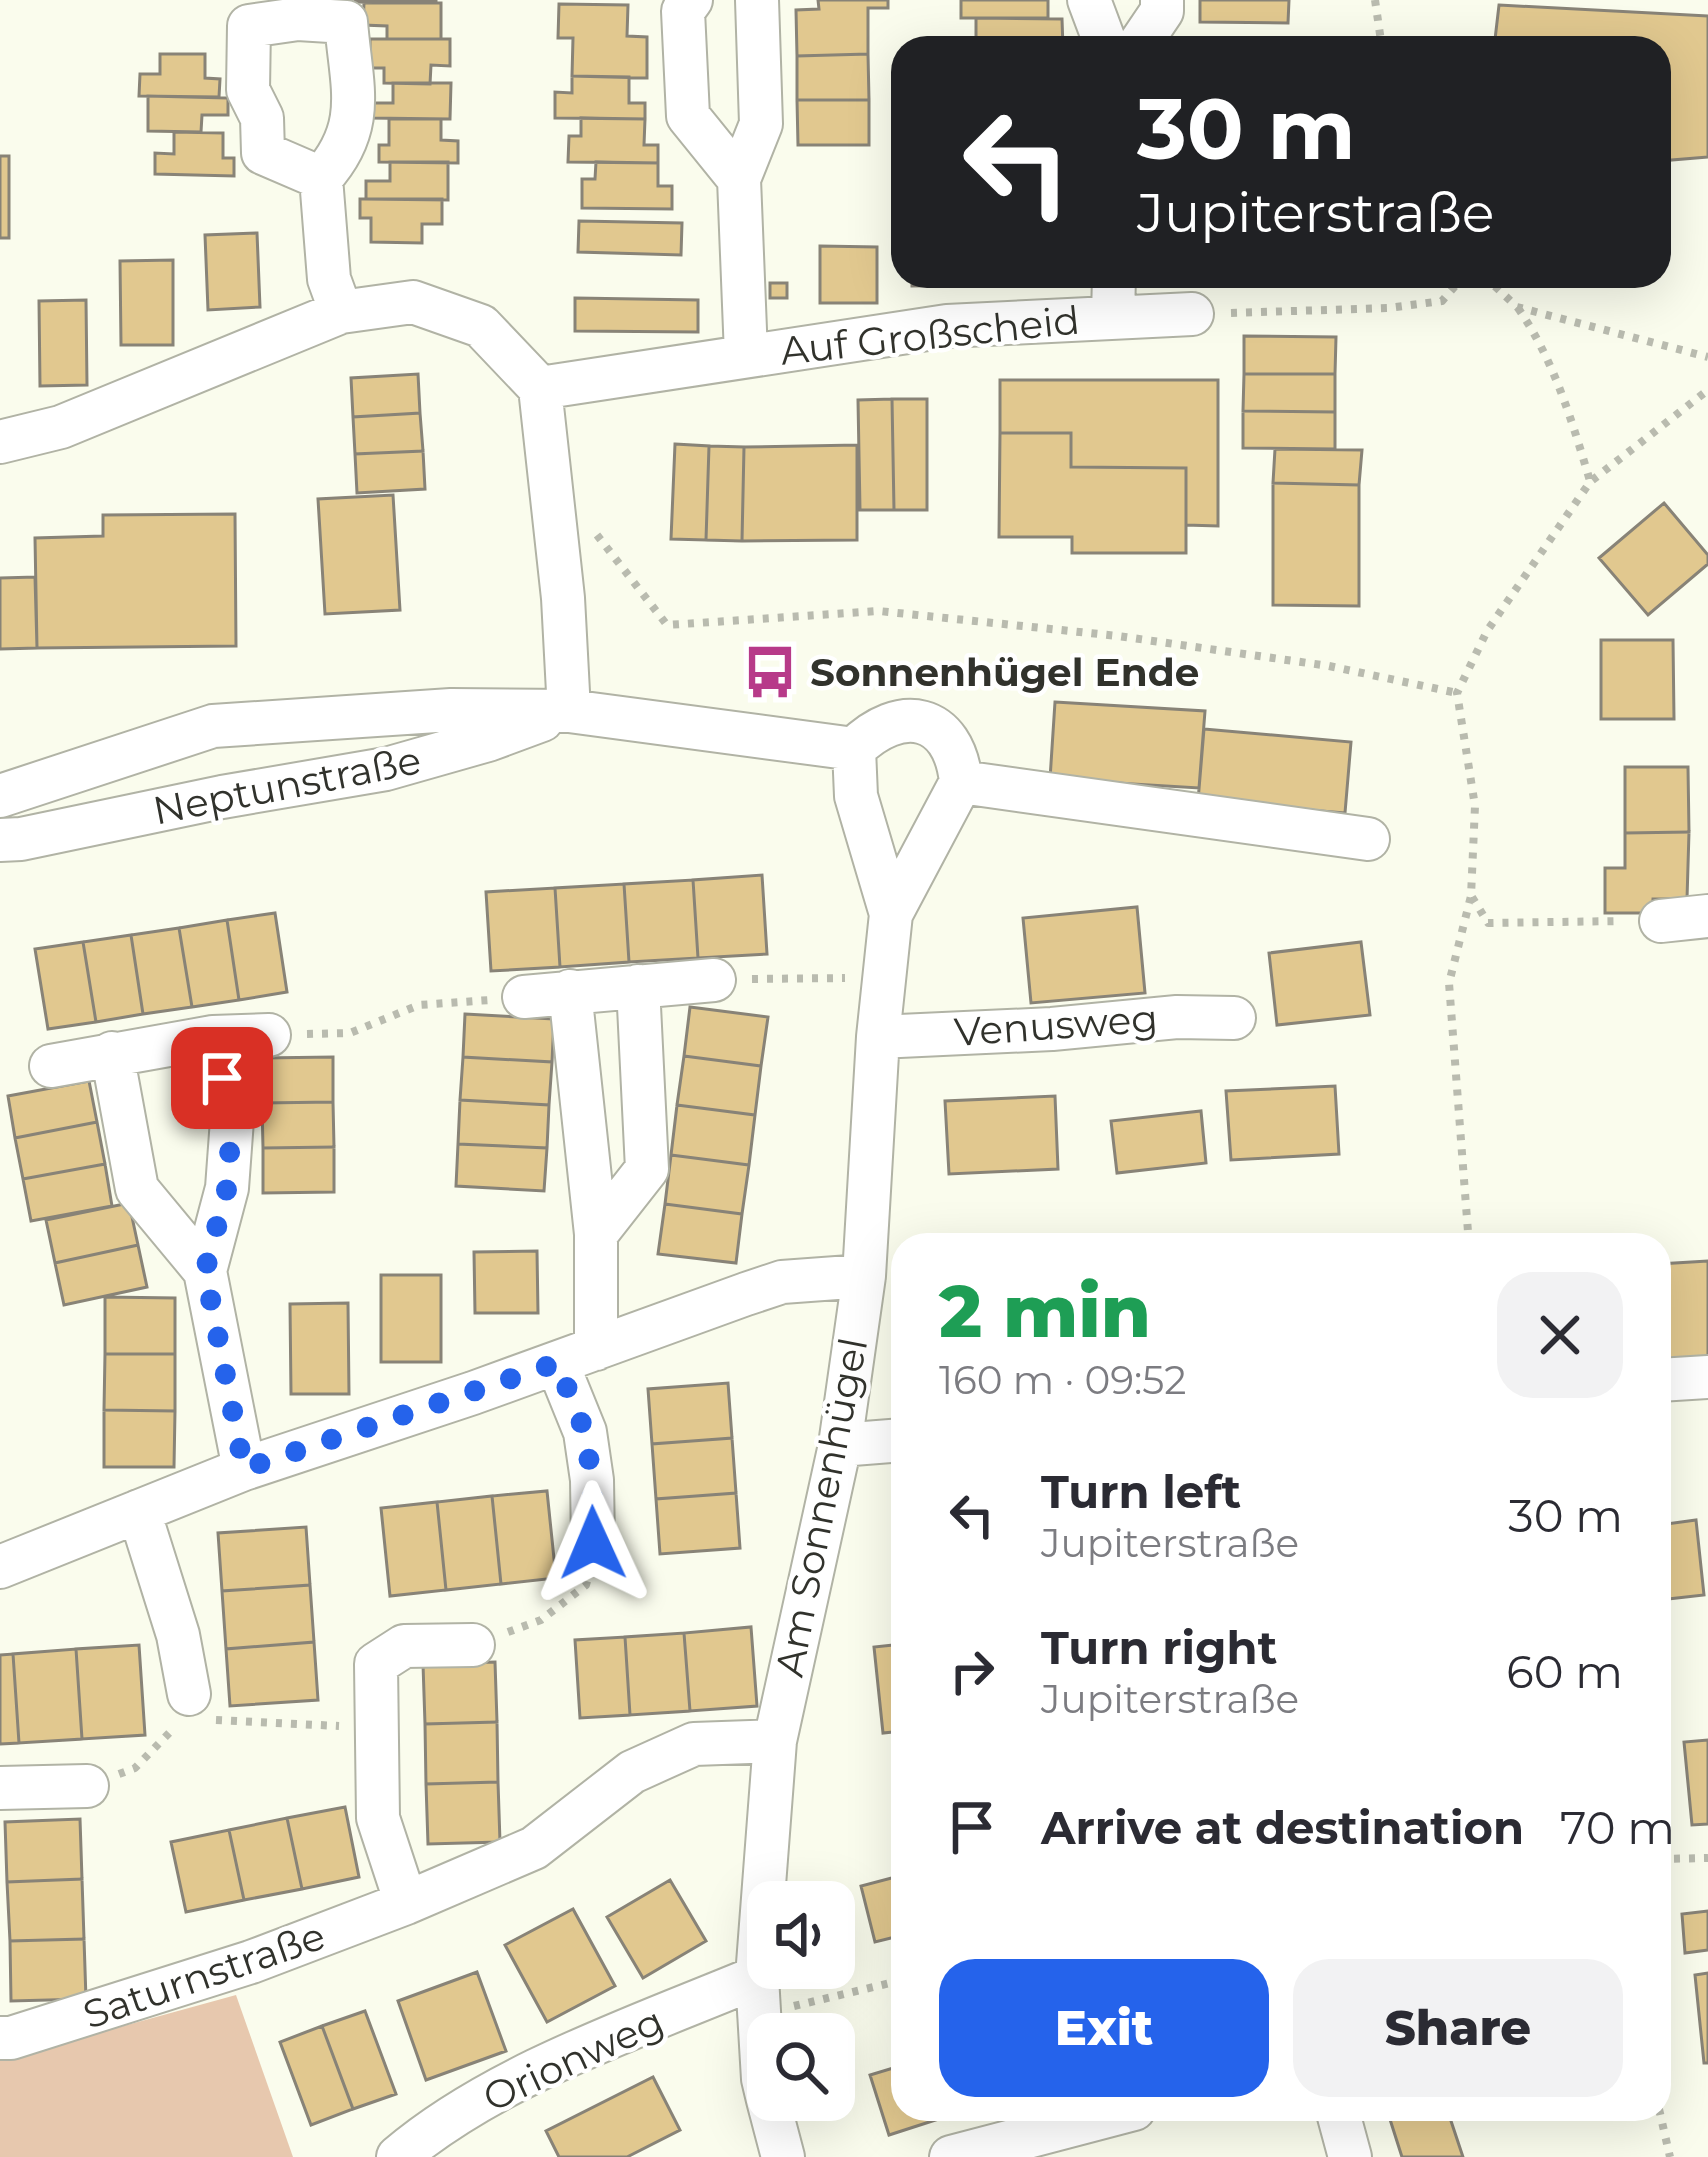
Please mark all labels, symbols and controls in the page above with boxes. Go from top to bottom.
text: 30 m [1137,78,1356,180]
icon: left [939,84,1095,240]
text: Jupiterstraße [1137,180,1494,246]
street label: Auf Großscheid [778,295,1082,375]
bus stop icon: Sonnenhügel Ende [741,643,799,701]
place label: Sonnenhügel Ende [810,648,1199,696]
street label: Neptunstraße [149,736,425,834]
street label: Venusweg [953,994,1159,1056]
pin [171,1027,273,1129]
icon: arrive [189,1045,255,1111]
text: 2 min [939,1267,1151,1355]
button: close [1497,1272,1623,1398]
street label: Am Sonnenhügel [765,1334,877,1680]
text: 160 m · 09:52 [939,1356,1186,1404]
text: Turn left [1041,1464,1241,1519]
position arrow [530,1480,656,1606]
icon: left [939,1482,1005,1548]
text: 30 m [1508,1488,1623,1543]
text: Jupiterstraße [1041,1519,1299,1567]
text: Turn right [1041,1620,1277,1675]
icon: right [939,1638,1005,1704]
text: 60 m [1506,1644,1623,1699]
text: Jupiterstraße [1041,1675,1299,1723]
icon: arrive [939,1794,1005,1860]
text: Arrive at destination [1041,1800,1524,1855]
text: 70 m [1560,1800,1675,1855]
map controls [747,1881,855,2121]
button: sound [747,1881,855,1989]
street label: Saturnstraße [77,1911,331,2039]
button: Exit [939,1959,1269,2097]
button: Share [1293,1959,1623,2097]
street label: Orionweg [475,1996,671,2122]
button: search [747,2013,855,2121]

